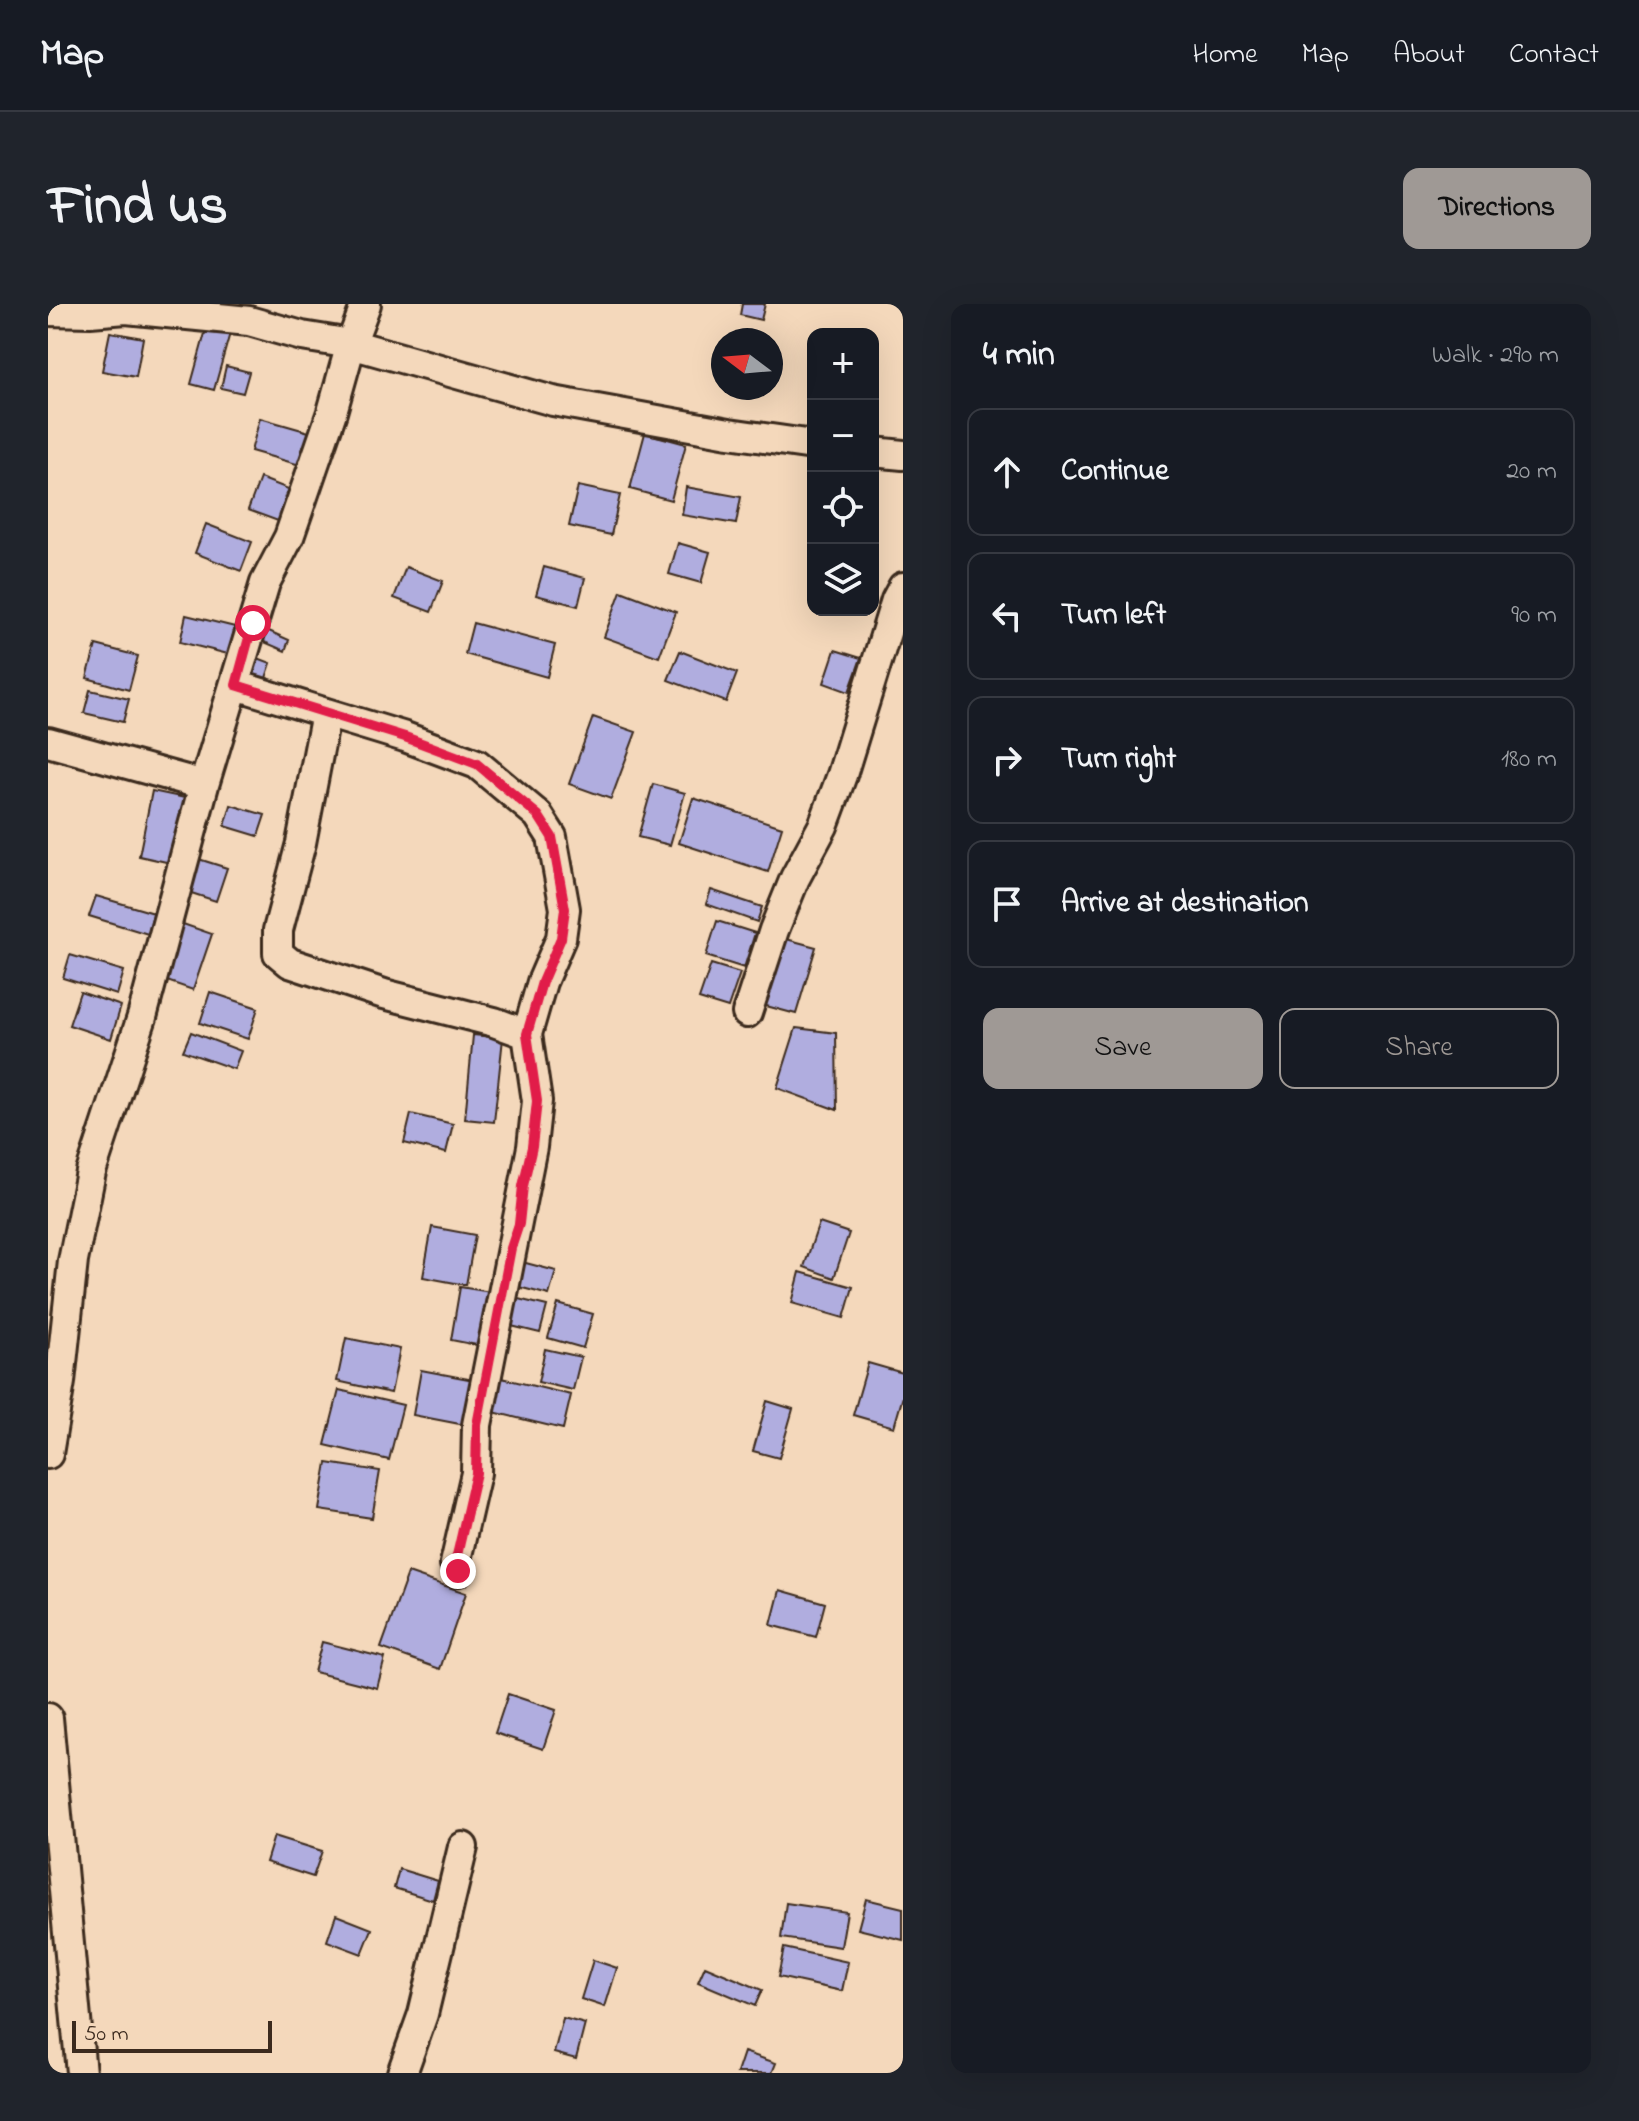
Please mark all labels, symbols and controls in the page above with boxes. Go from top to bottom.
text: Map [40,27,104,83]
text: Home [1192,35,1258,76]
text: Map [1302,35,1349,76]
text: About [1393,35,1465,76]
text: Contact [1509,35,1599,76]
text: Find us [48,168,228,249]
button: Directions [1403,168,1591,249]
north arrow [711,328,783,400]
map controls [807,328,879,616]
button: + [807,328,879,400]
text: 4 min [983,331,1055,381]
text: Walk · 290 m [1432,337,1559,375]
button: − [807,400,879,472]
icon: ahead [985,450,1029,494]
text: Continue [1061,450,1169,494]
text: 20 m [1506,453,1557,491]
button: locate [807,472,879,544]
button: layers [807,544,879,616]
icon: left [985,594,1029,638]
text: Turn left [1061,594,1166,638]
text: 90 m [1511,597,1557,635]
route start [235,605,271,641]
icon: right [985,738,1029,782]
text: Turn right [1061,738,1176,782]
text: 180 m [1501,741,1557,779]
icon: arrive [985,882,1029,926]
text: Arrive at destination [1061,882,1309,926]
button: Save [983,1008,1263,1089]
button: Share [1279,1008,1559,1089]
route end [440,1553,476,1589]
scale bar [72,2017,272,2053]
text: 50 m [84,2019,129,2051]

